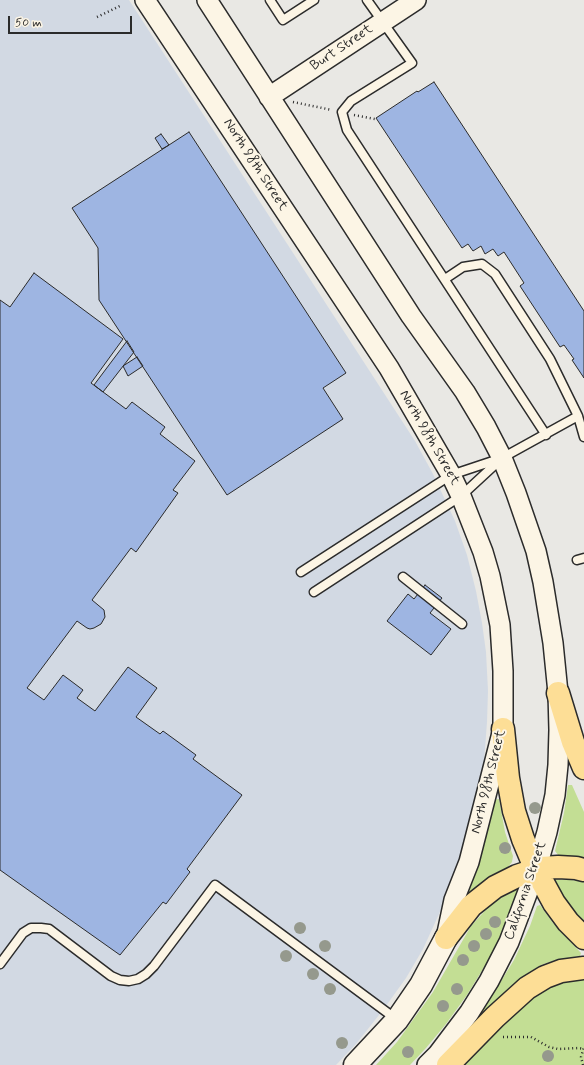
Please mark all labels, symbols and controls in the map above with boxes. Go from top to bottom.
scale bar [10,8,134,34]
text: 50 m [15,15,42,31]
street label: Burt Street [308,21,376,75]
street label: North 98th Street [219,116,291,214]
street label: North 98th Street [395,388,463,488]
street label: North 98th Street [468,728,510,836]
street label: California Street [501,840,551,942]

